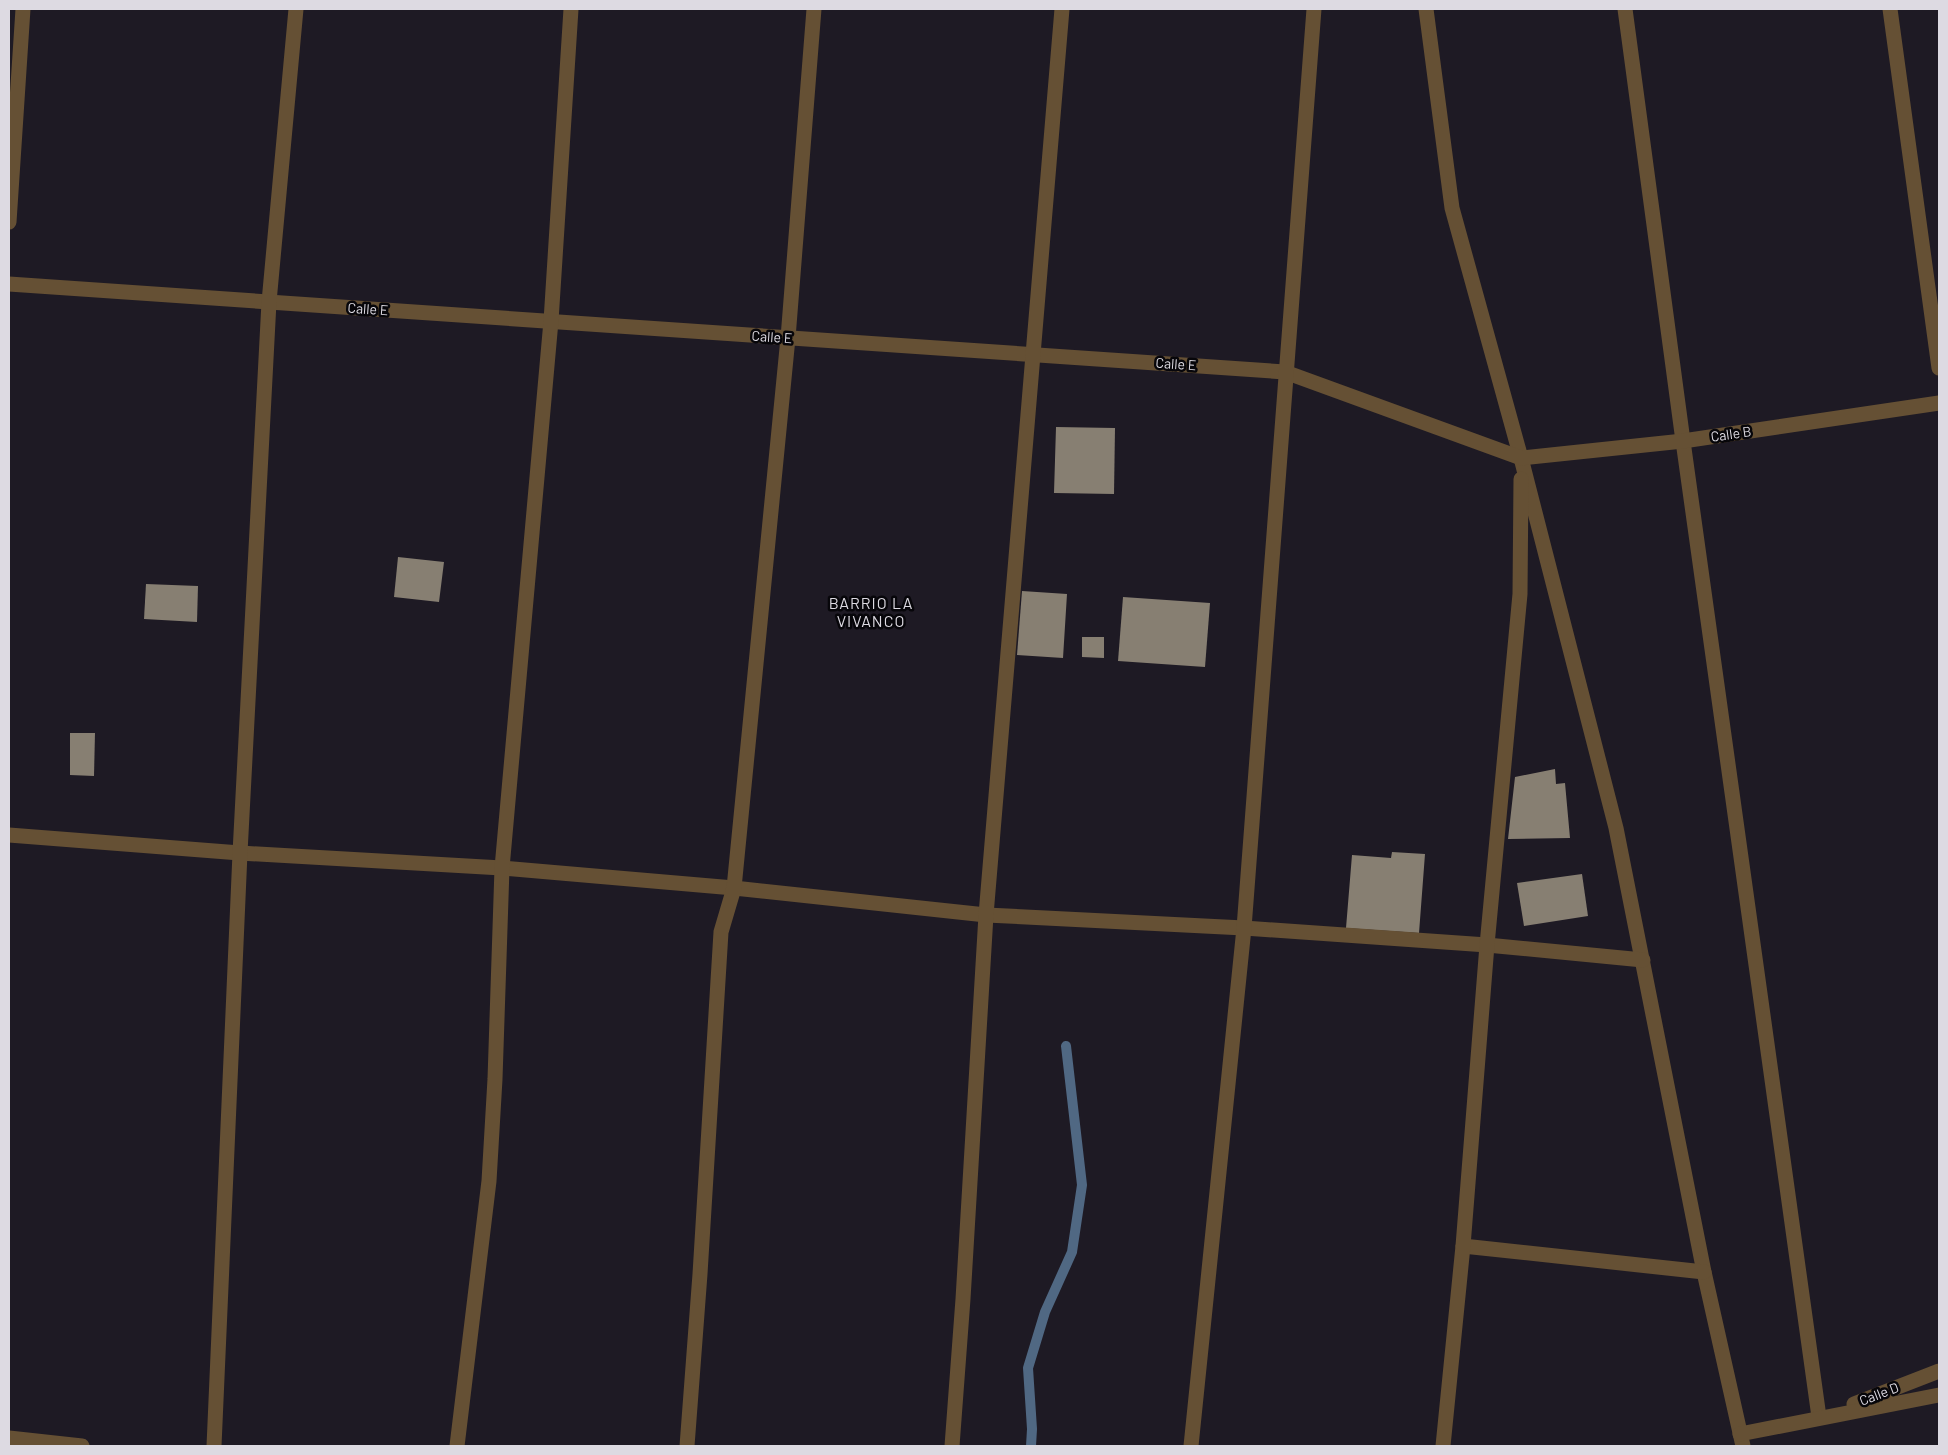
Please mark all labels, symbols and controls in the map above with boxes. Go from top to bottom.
street label: Calle E [347,299,389,318]
street label: Calle E [751,327,793,346]
street label: Calle E [1155,354,1197,373]
street label: Calle B [1709,422,1752,445]
district label: BARRIO LA VIVANCO [829,593,913,630]
street label: Calle D [1857,1378,1901,1409]

